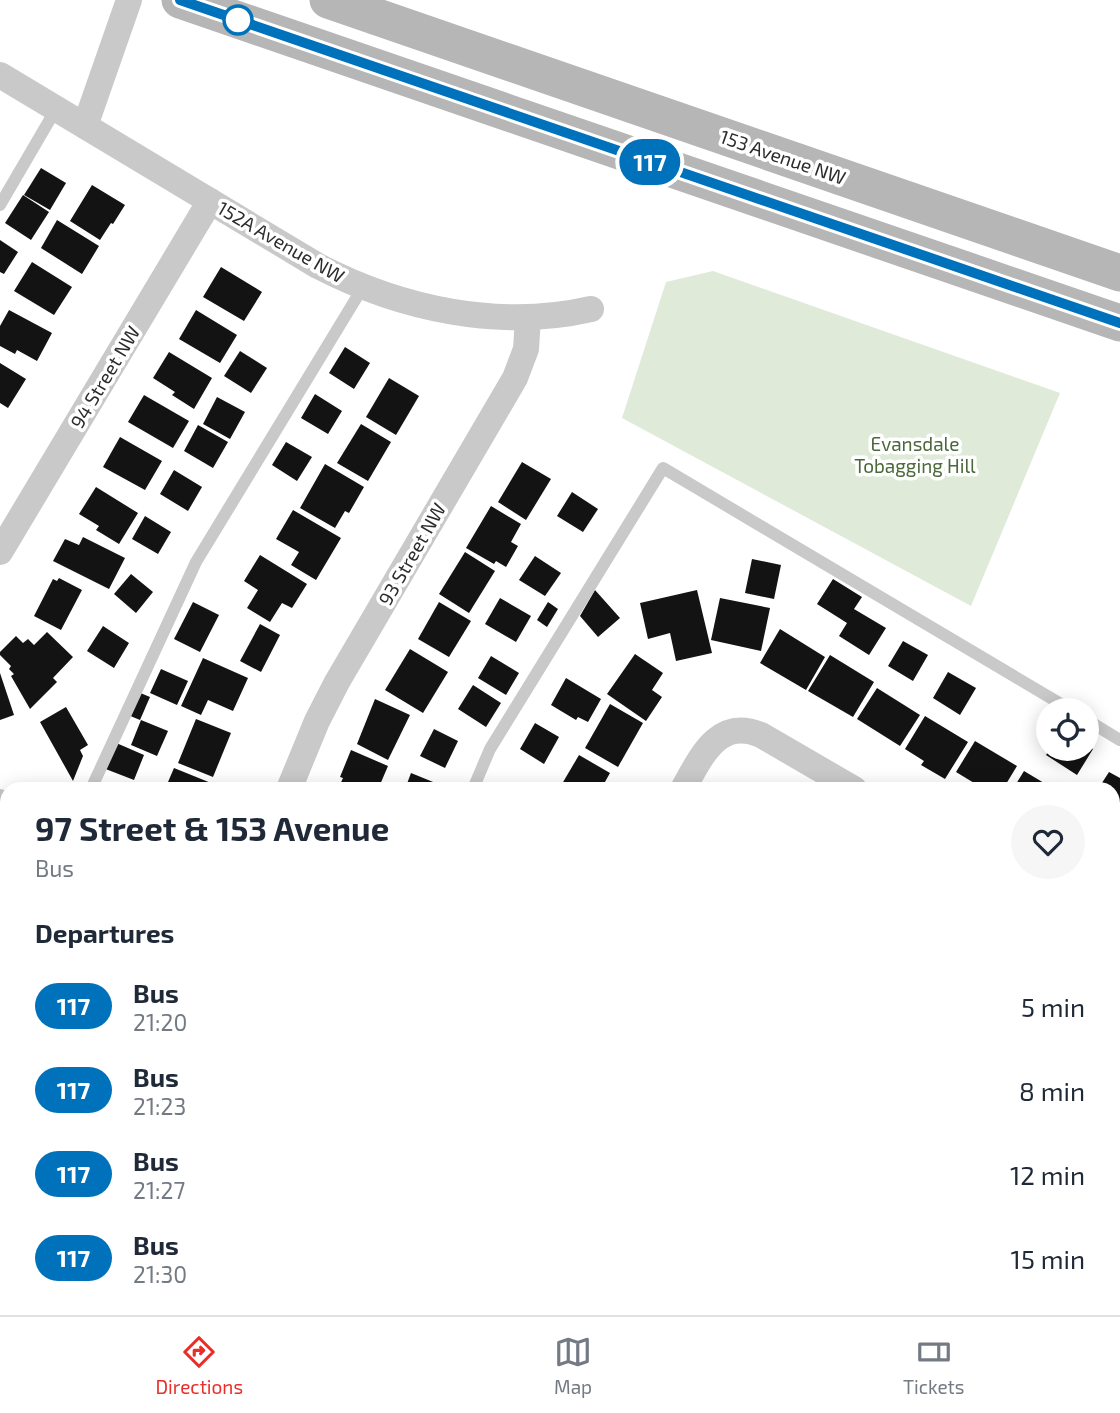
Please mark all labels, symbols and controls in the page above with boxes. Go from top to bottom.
unlabelled marker [223,5,253,35]
street label: 153 Avenue NW [717,124,849,189]
line badge: 117 [610,139,690,185]
text: 117 [633,147,667,176]
street label: 152A Avenue NW [214,196,349,287]
street label: 94 Street NW [65,321,144,432]
park label: Evansdale Tobagging Hill [854,432,976,477]
street label: 93 Street NW [373,499,450,609]
map controls [1036,698,1099,761]
button: locate [1036,698,1099,761]
button: heart [1011,805,1085,879]
text: 97 Street & 153 Avenue [35,808,389,848]
text: Bus [35,854,74,882]
text: Departures [35,917,174,948]
text: Bus [133,977,179,1008]
text: 117 [57,991,90,1020]
text: 5 min [1021,991,1085,1022]
text: 21:20 [133,1008,187,1036]
text: Bus [133,1061,179,1092]
text: 117 [57,1075,90,1104]
text: 8 min [1019,1075,1085,1106]
text: 21:23 [133,1092,186,1120]
text: Bus [133,1145,179,1176]
text: 117 [57,1159,90,1188]
text: 12 min [1010,1159,1085,1190]
text: 21:27 [133,1176,185,1204]
text: Bus [133,1229,179,1260]
text: 117 [57,1243,90,1272]
text: 15 min [1011,1243,1085,1274]
text: 21:30 [133,1260,187,1288]
tab: Directions [155,1333,243,1398]
tab: Map [554,1333,592,1398]
tab: Tickets [903,1333,965,1398]

